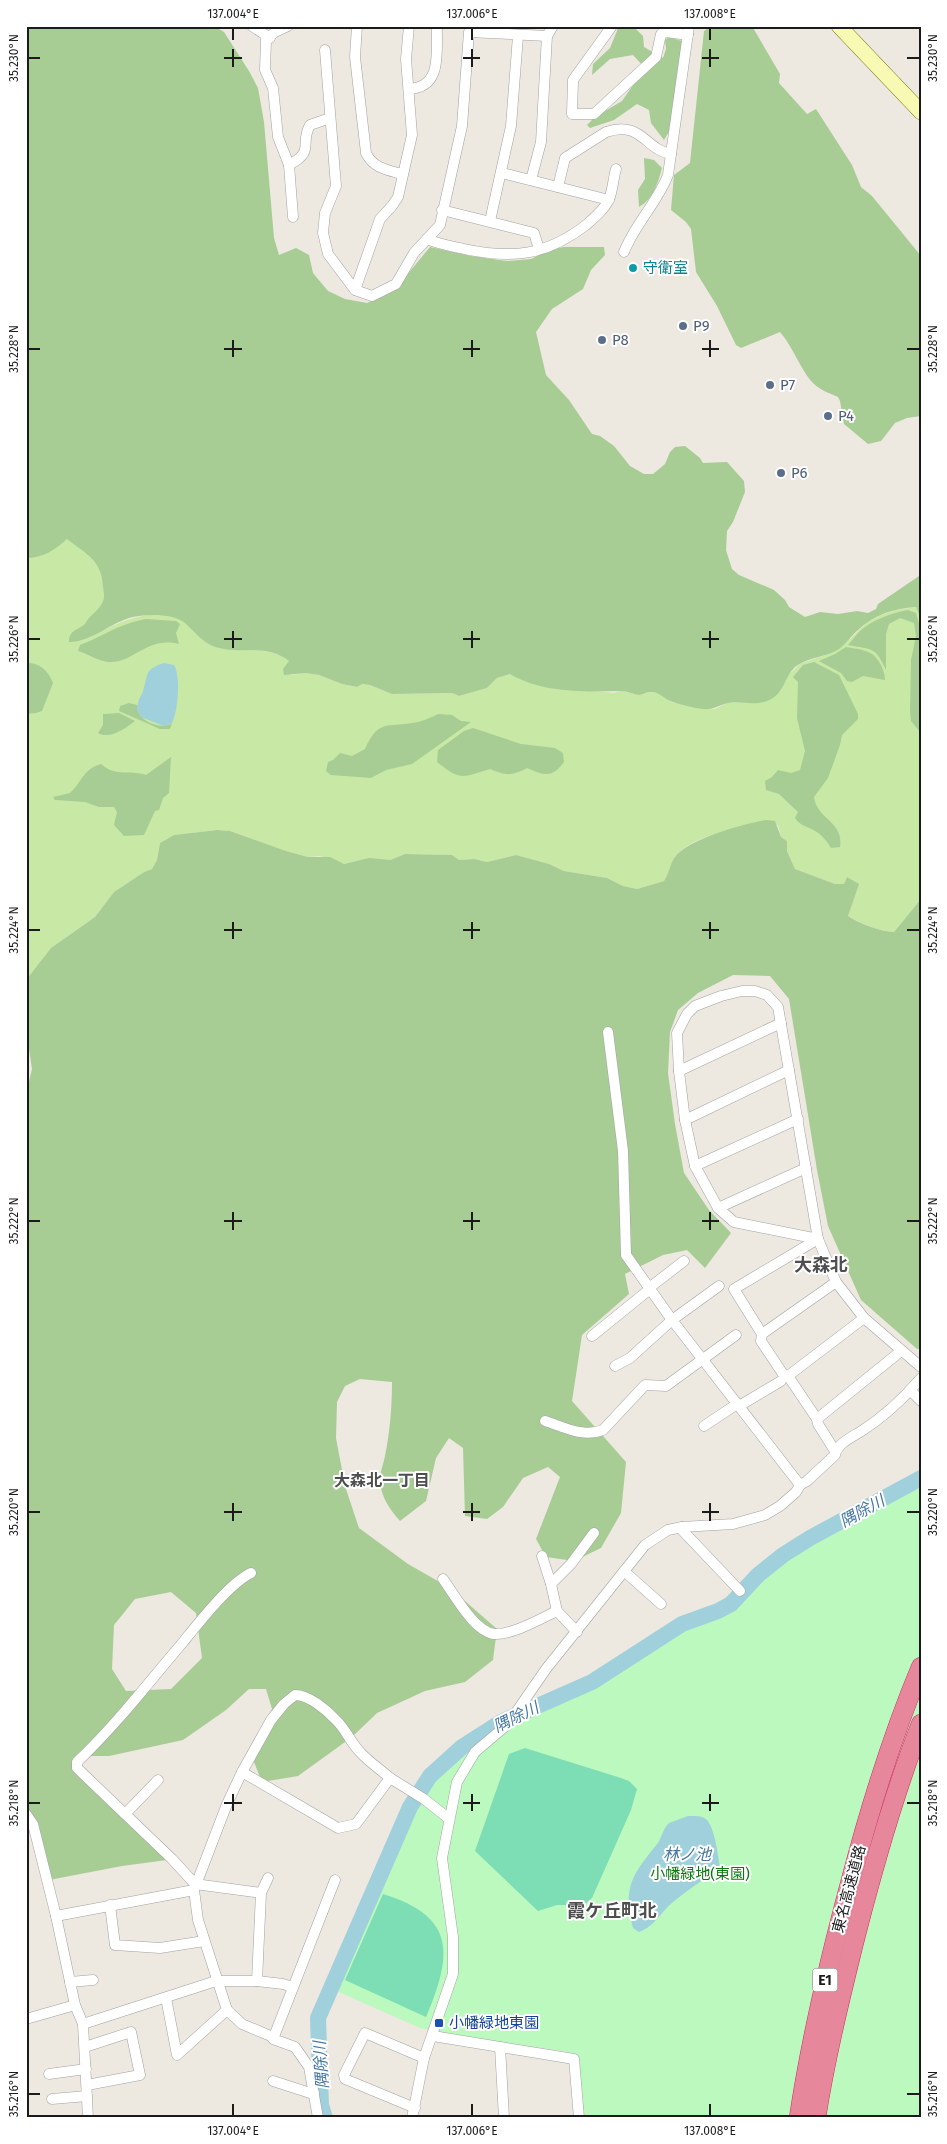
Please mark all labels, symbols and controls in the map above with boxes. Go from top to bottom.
text: 137.004°E [207,7,259,21]
text: 137.006°E [446,7,498,21]
text: 137.008°E [684,7,736,21]
text: 35.230°N [7,34,21,82]
text: 35.230°N [926,34,940,82]
place label: 守衛室 [643,259,688,277]
marker: 守衛室 [627,262,639,274]
place label: P9 [693,317,710,335]
marker: P9 [677,320,689,332]
text: 35.228°N [7,325,21,373]
text: 35.228°N [926,325,940,373]
place label: P8 [612,331,629,349]
marker: P8 [596,334,608,346]
place label: P7 [780,376,795,394]
marker: P7 [764,379,776,391]
place label: P4 [838,407,854,425]
marker: P4 [822,410,834,422]
place label: P6 [791,464,808,482]
marker: P6 [775,467,787,479]
text: 35.226°N [7,615,21,663]
text: 35.226°N [926,615,940,663]
text: 35.224°N [7,906,21,954]
text: 35.224°N [926,906,940,954]
text: 35.222°N [7,1197,21,1245]
text: 35.222°N [926,1197,940,1245]
district label: 大森北 [794,1254,848,1276]
district label: 大森北一丁目 [334,1471,430,1490]
text: 35.220°N [7,1488,21,1536]
text: 35.220°N [926,1488,940,1536]
water label: 隅除川 [836,1490,889,1531]
water label: 隅除川 [490,1697,544,1736]
text: 35.218°N [7,1780,21,1826]
text: 35.218°N [926,1780,940,1826]
street label: 東名高速道路 [829,1843,869,1935]
water label: 林ノ池 [663,1845,713,1864]
park label: 小幡緑地(東園) [650,1865,750,1883]
district label: 霞ケ丘町北 [567,1900,657,1922]
road number: E1 [812,1968,838,1992]
place label: 小幡緑地東園 [449,2014,539,2032]
marker: 小幡緑地東園 [433,2017,445,2029]
water label: 隅除川 [310,2038,332,2090]
text: 35.216°N [7,2071,21,2117]
text: 35.216°N [926,2071,940,2117]
text: 137.004°E [207,2124,259,2138]
text: 137.006°E [446,2124,498,2138]
text: 137.008°E [684,2124,736,2138]

